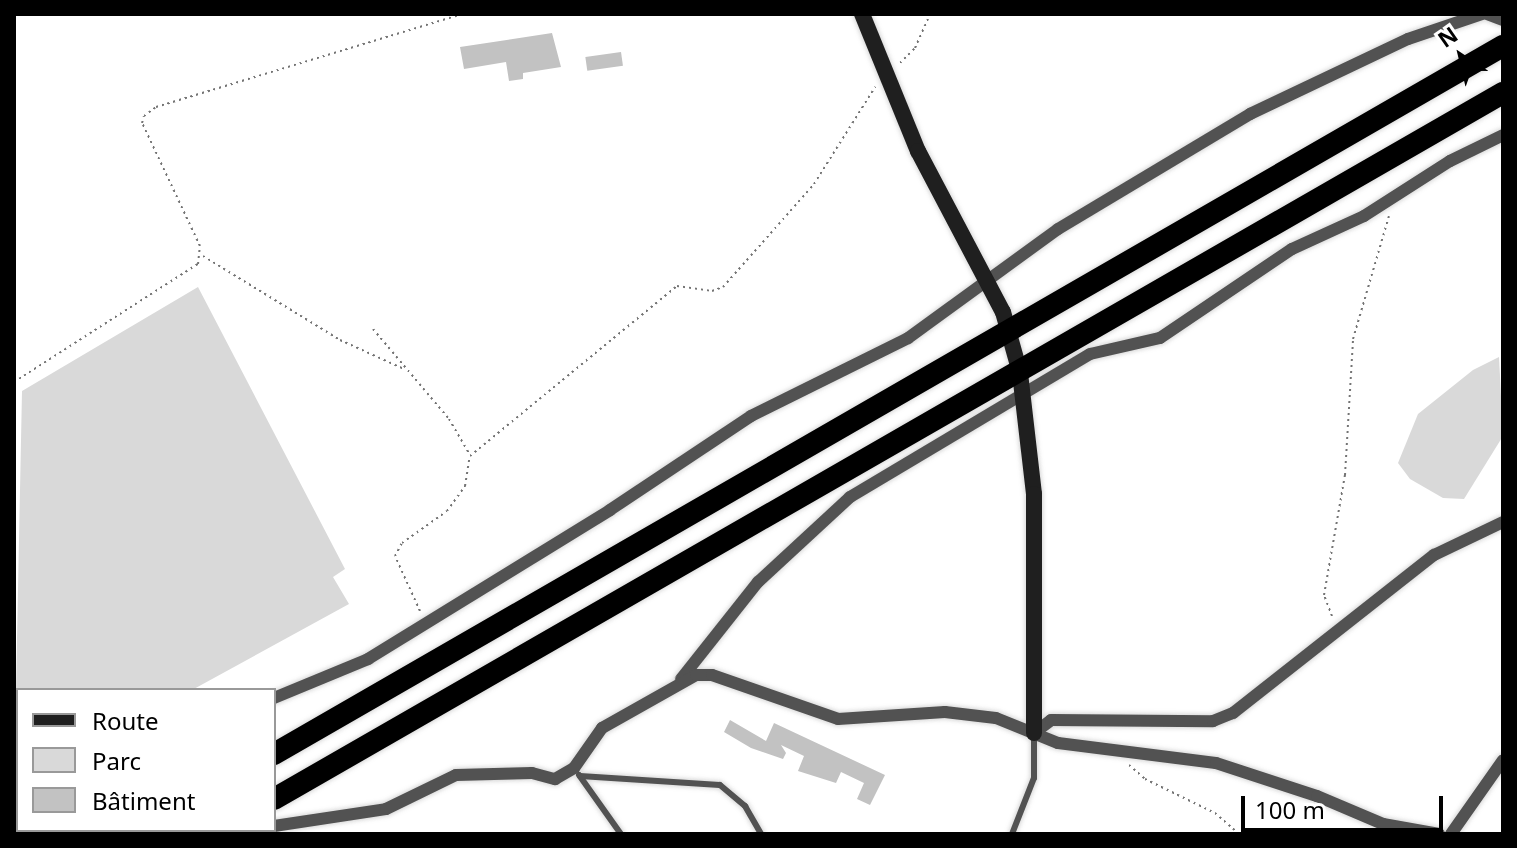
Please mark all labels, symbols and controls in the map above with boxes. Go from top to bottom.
north arrow [1421,16,1501,96]
text: N [1431,19,1463,54]
legend [16,688,276,832]
text: Route [92,704,158,737]
text: Parc [92,744,141,777]
scale bar [1245,780,1447,830]
text: Bâtiment [92,784,195,817]
text: 100 m [1255,793,1325,826]

